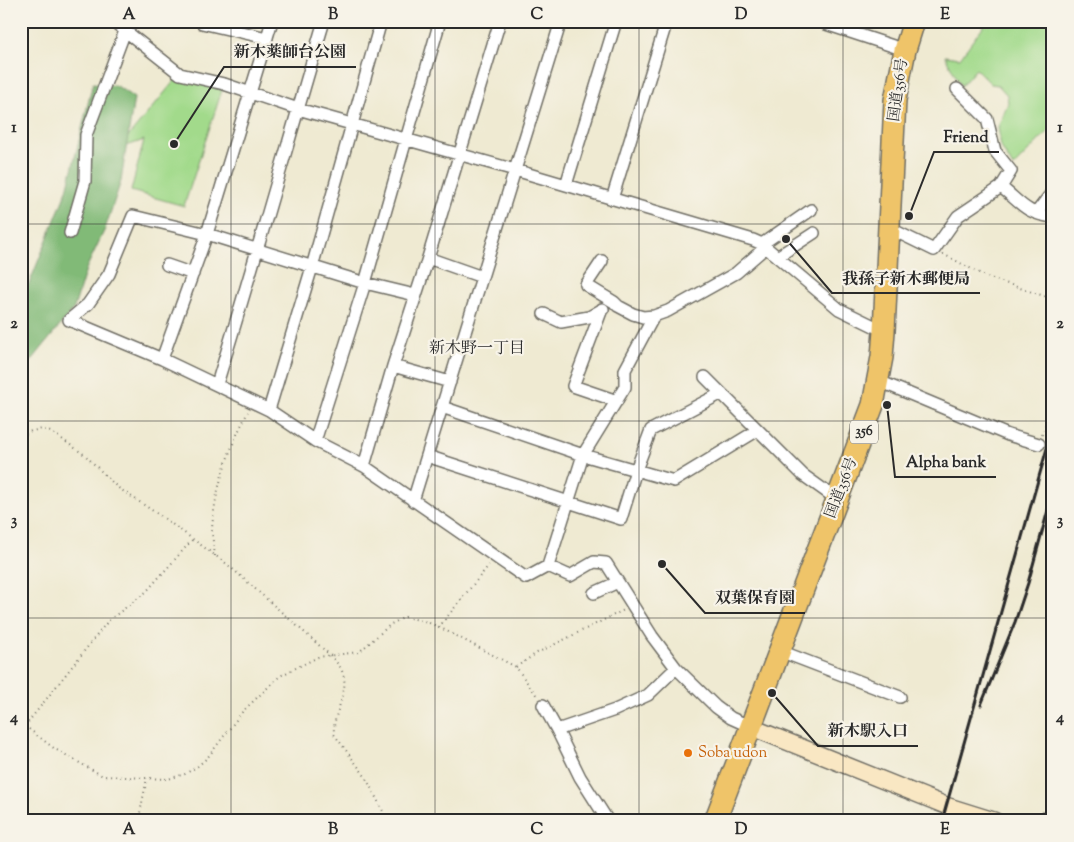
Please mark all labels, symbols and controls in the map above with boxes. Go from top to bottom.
text: A [123,4,136,27]
text: B [328,4,338,27]
text: C [531,4,544,27]
text: D [735,4,748,27]
text: E [940,4,950,27]
callout: 新木薬師台公園 [224,36,356,67]
text: 新木薬師台公園 [233,42,346,65]
street label: 国道356号 [884,57,914,123]
text: 1 [11,117,17,140]
text: 1 [1057,117,1063,140]
callout: Friend [934,121,999,152]
text: Friend [944,127,989,150]
callout: 我孫子新木郵便局 [832,262,980,293]
text: 我孫子新木郵便局 [842,269,970,292]
text: 2 [10,313,18,336]
text: 2 [1056,313,1064,336]
district label: 新木野一丁目 [429,338,525,361]
road number: 356 [850,421,878,444]
callout: Alpha bank [895,446,996,477]
text: Alpha bank [906,452,987,475]
street label: 国道356号 [821,455,863,521]
text: 3 [11,510,18,533]
text: 3 [1057,510,1064,533]
callout: 双葉保育園 [705,582,805,613]
text: 双葉保育園 [715,588,795,611]
text: 4 [9,707,18,730]
text: 4 [1055,707,1064,730]
callout: 新木駅入口 [818,715,918,746]
text: 新木駅入口 [827,721,908,744]
place label: Soba udon [698,743,767,764]
marker: Soba udon [682,747,694,759]
text: A [123,819,136,842]
text: B [328,819,338,842]
text: C [531,819,544,842]
text: D [735,819,748,842]
text: E [940,819,950,842]

